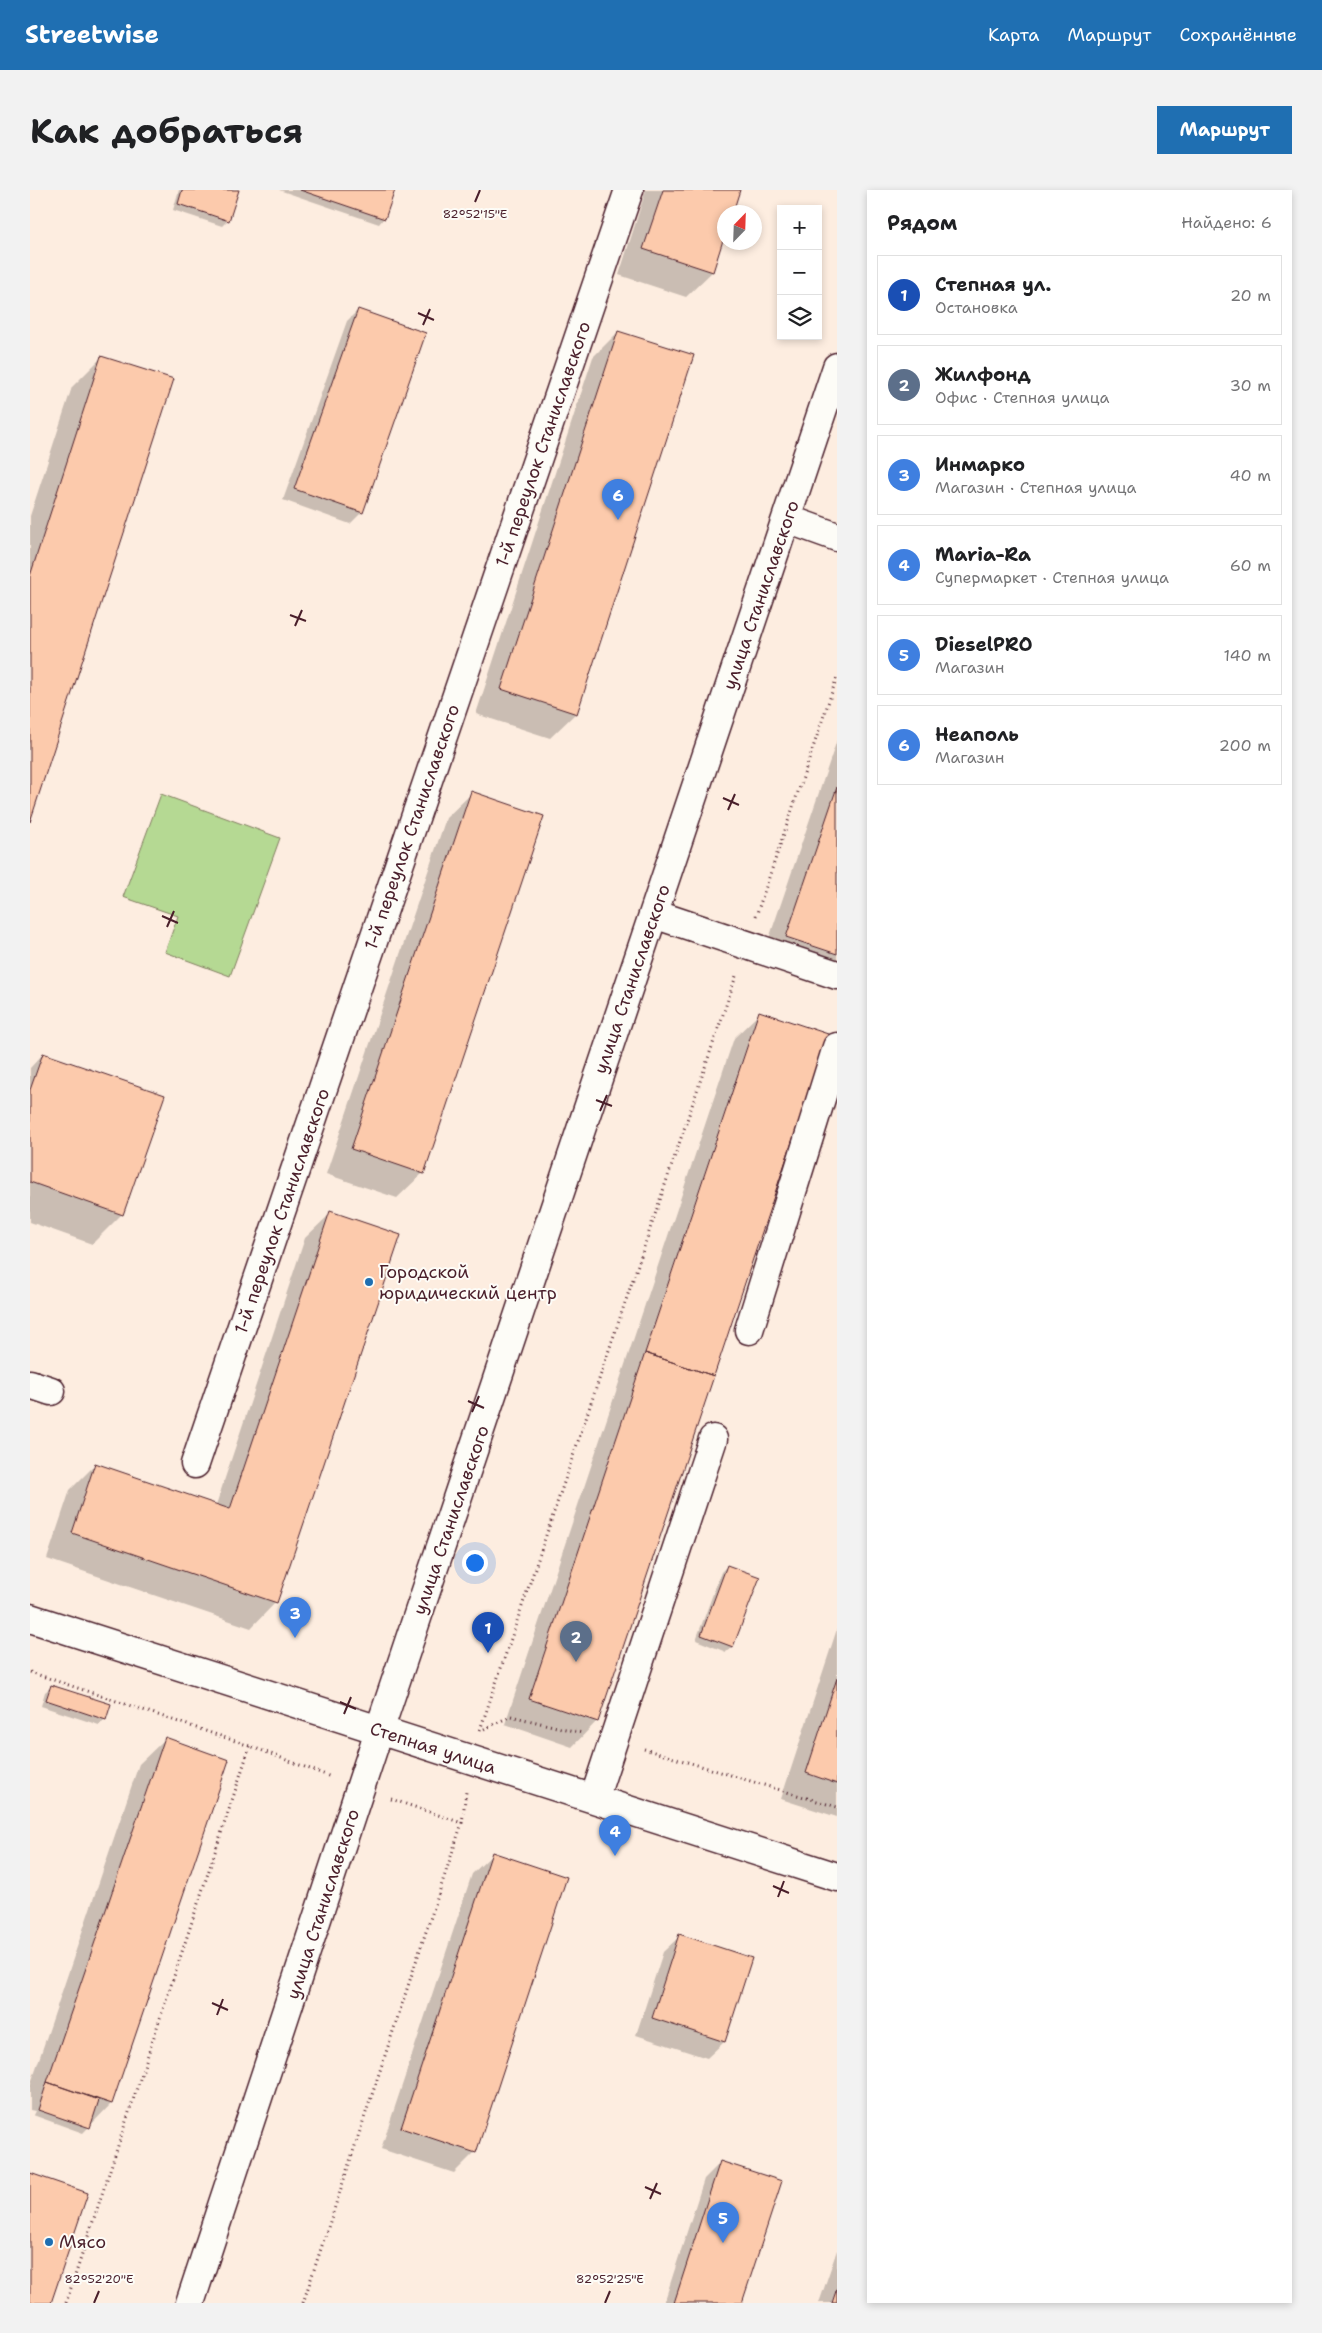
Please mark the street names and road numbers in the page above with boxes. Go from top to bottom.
street label: 1-й переулок Станиславского [490,318,596,570]
street label: улица Станиславского [717,497,805,693]
street label: 1-й переулок Станиславского [359,701,465,953]
street label: улица Станиславского [588,881,676,1077]
street label: 1-й переулок Станиславского [229,1085,335,1337]
street label: улица Станиславского [407,1422,495,1618]
street label: Степная улица [367,1716,499,1780]
street label: улица Станиславского [281,1806,365,2002]

